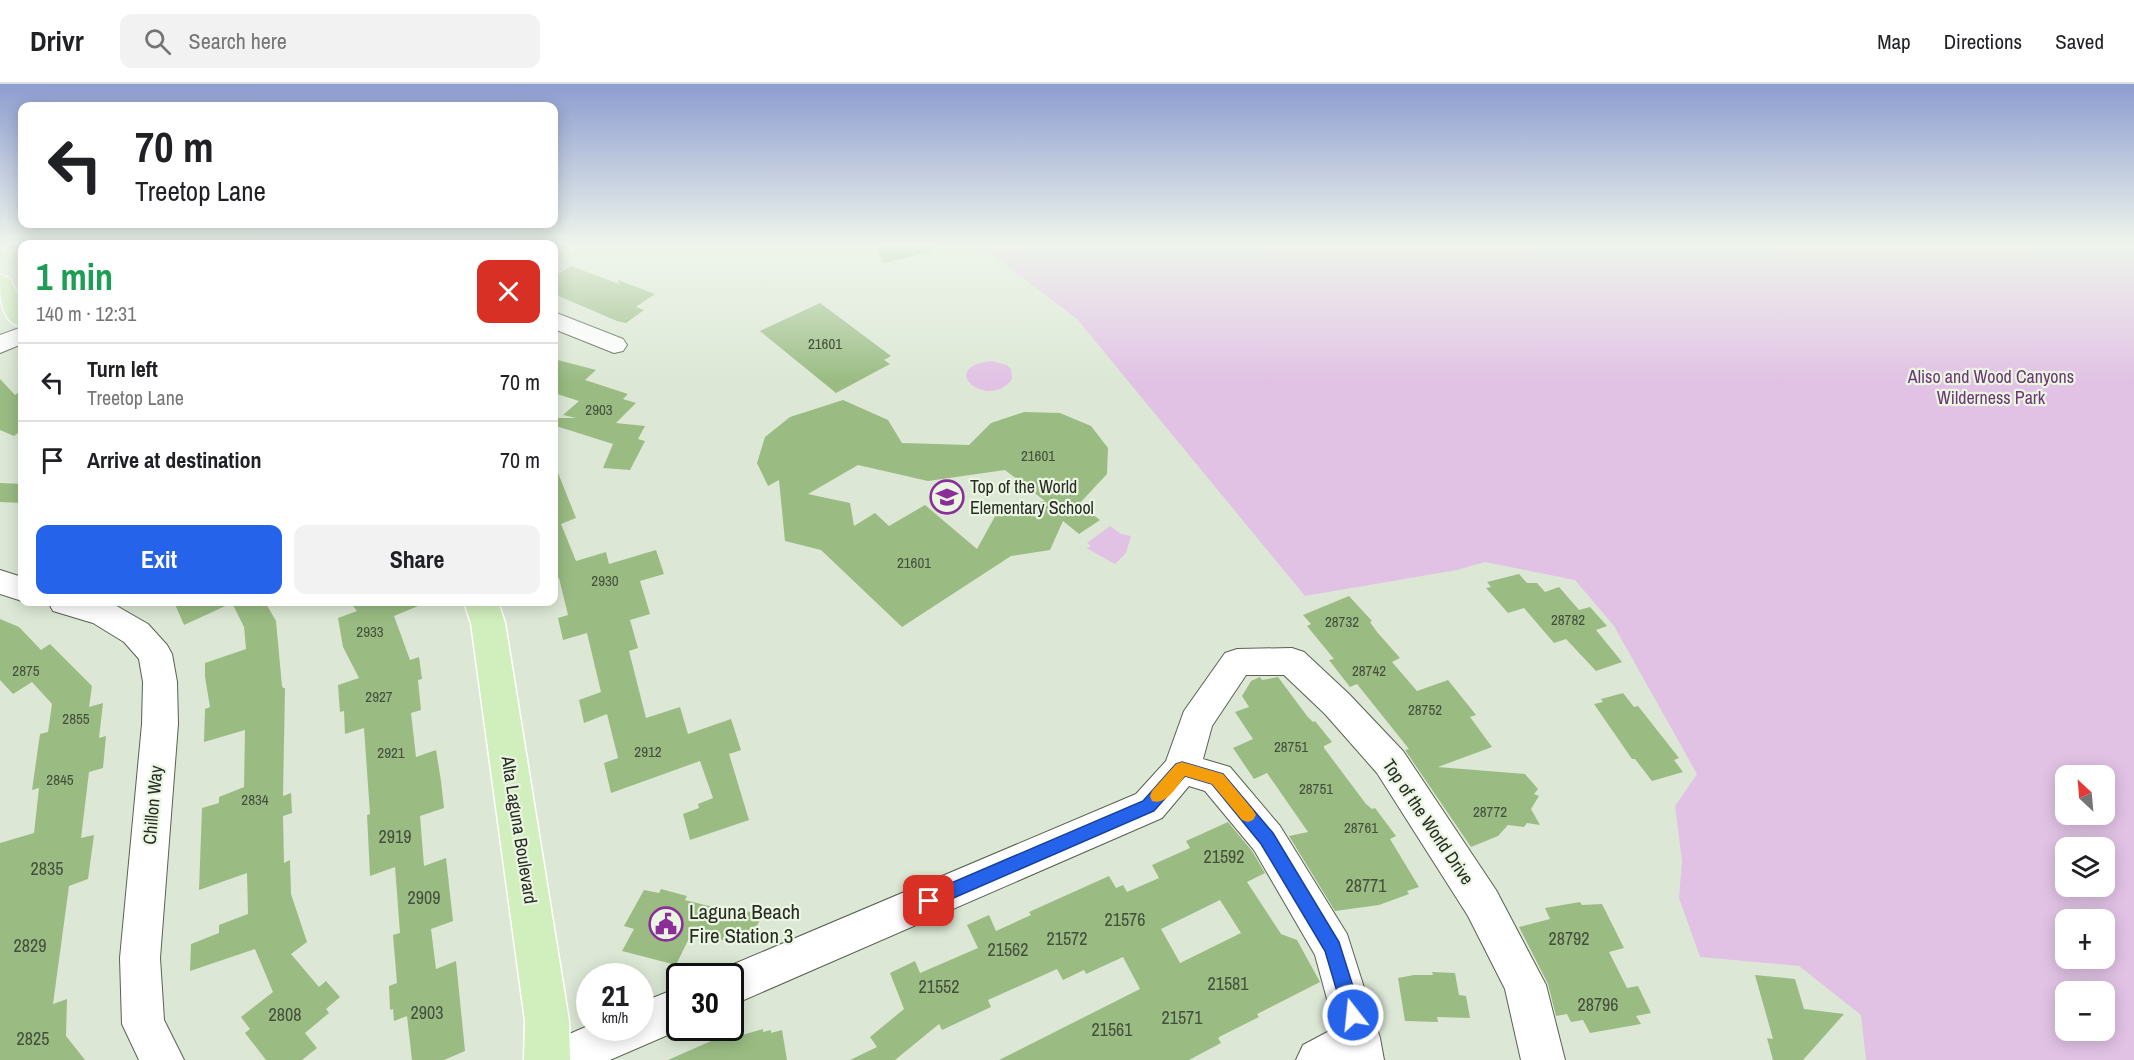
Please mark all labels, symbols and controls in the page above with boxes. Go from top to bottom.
search box [120,14,540,68]
text: Drivr [30,22,84,60]
icon: search [141,25,174,58]
text: Search here [189,26,287,56]
text: Map [1877,27,1911,56]
text: Directions [1944,27,2022,56]
text: Saved [2055,27,2104,56]
text: 70 m [135,119,214,175]
icon: left [36,126,114,204]
text: Treetop Lane [135,173,266,209]
text: 1 min [36,253,113,301]
button: close [477,260,540,323]
text: 140 m · 12:31 [36,300,136,327]
house number: 21601 [808,333,842,354]
text: Turn left [87,354,158,384]
park label: Aliso and Wood Canyons Wilderness Park [1907,364,2074,410]
icon: left [36,366,69,399]
text: 70 m [500,367,540,397]
text: Treetop Lane [87,384,184,411]
house number: 2903 [585,399,613,420]
icon: arrive [36,444,69,477]
text: Arrive at destination [87,445,261,475]
text: 70 m [500,445,540,475]
house number: 21601 [1021,445,1055,466]
place label: Top of the World Elementary School [970,474,1094,520]
school or university icon: Top of the World Elementary School [929,479,965,515]
button: Exit [36,525,282,594]
button: Share [294,525,540,594]
house number: 21601 [897,552,931,573]
house number: 2930 [591,570,619,591]
house number: 28782 [1551,609,1585,630]
house number: 28732 [1325,611,1359,632]
house number: 2933 [356,621,384,642]
house number: 2875 [12,660,40,681]
house number: 28742 [1352,660,1386,681]
house number: 2927 [365,686,393,707]
house number: 28752 [1408,699,1442,720]
house number: 2855 [62,708,90,729]
house number: 28751 [1274,736,1308,757]
house number: 2912 [634,741,662,762]
house number: 2921 [377,742,405,763]
street label: Alta Laguna Boulevard [495,753,544,906]
street label: Top of the World Drive [1377,754,1480,889]
street label: Chillon Way [137,764,168,845]
north arrow [2055,765,2115,825]
map controls [2055,765,2115,1041]
house number: 2845 [46,769,74,790]
house number: 28751 [1299,778,1333,799]
house number: 2834 [241,789,269,810]
house number: 28772 [1473,801,1507,822]
house number: 28761 [1344,817,1378,838]
house number: 2919 [379,824,411,849]
button: layers [2055,837,2115,897]
house number: 21592 [1203,844,1245,869]
house number: 2835 [31,856,63,881]
house number: 28771 [1345,873,1387,898]
pin [903,875,954,926]
icon: arrive [912,884,945,917]
house number: 2909 [408,885,440,910]
place label: Laguna Beach Fire Station 3 [689,897,800,950]
public building icon: Laguna Beach Fire Station 3 [648,906,684,942]
house number: 21576 [1104,907,1146,932]
button: + [2055,909,2115,969]
house number: 21572 [1046,926,1088,951]
house number: 28792 [1548,926,1590,951]
house number: 2829 [14,933,46,958]
house number: 21562 [987,937,1029,962]
speed limit sign: 30 [666,963,744,1041]
house number: 21581 [1207,971,1249,996]
house number: 21552 [918,974,960,999]
text: 21 [601,975,629,1015]
button: − [2055,981,2115,1041]
position arrow [1321,983,1385,1047]
house number: 28796 [1577,992,1619,1017]
house number: 2903 [411,1000,443,1025]
house number: 2808 [269,1002,301,1027]
house number: 21571 [1161,1005,1203,1030]
text: km/h [602,1007,628,1028]
house number: 21561 [1091,1017,1133,1042]
house number: 2825 [17,1026,49,1051]

